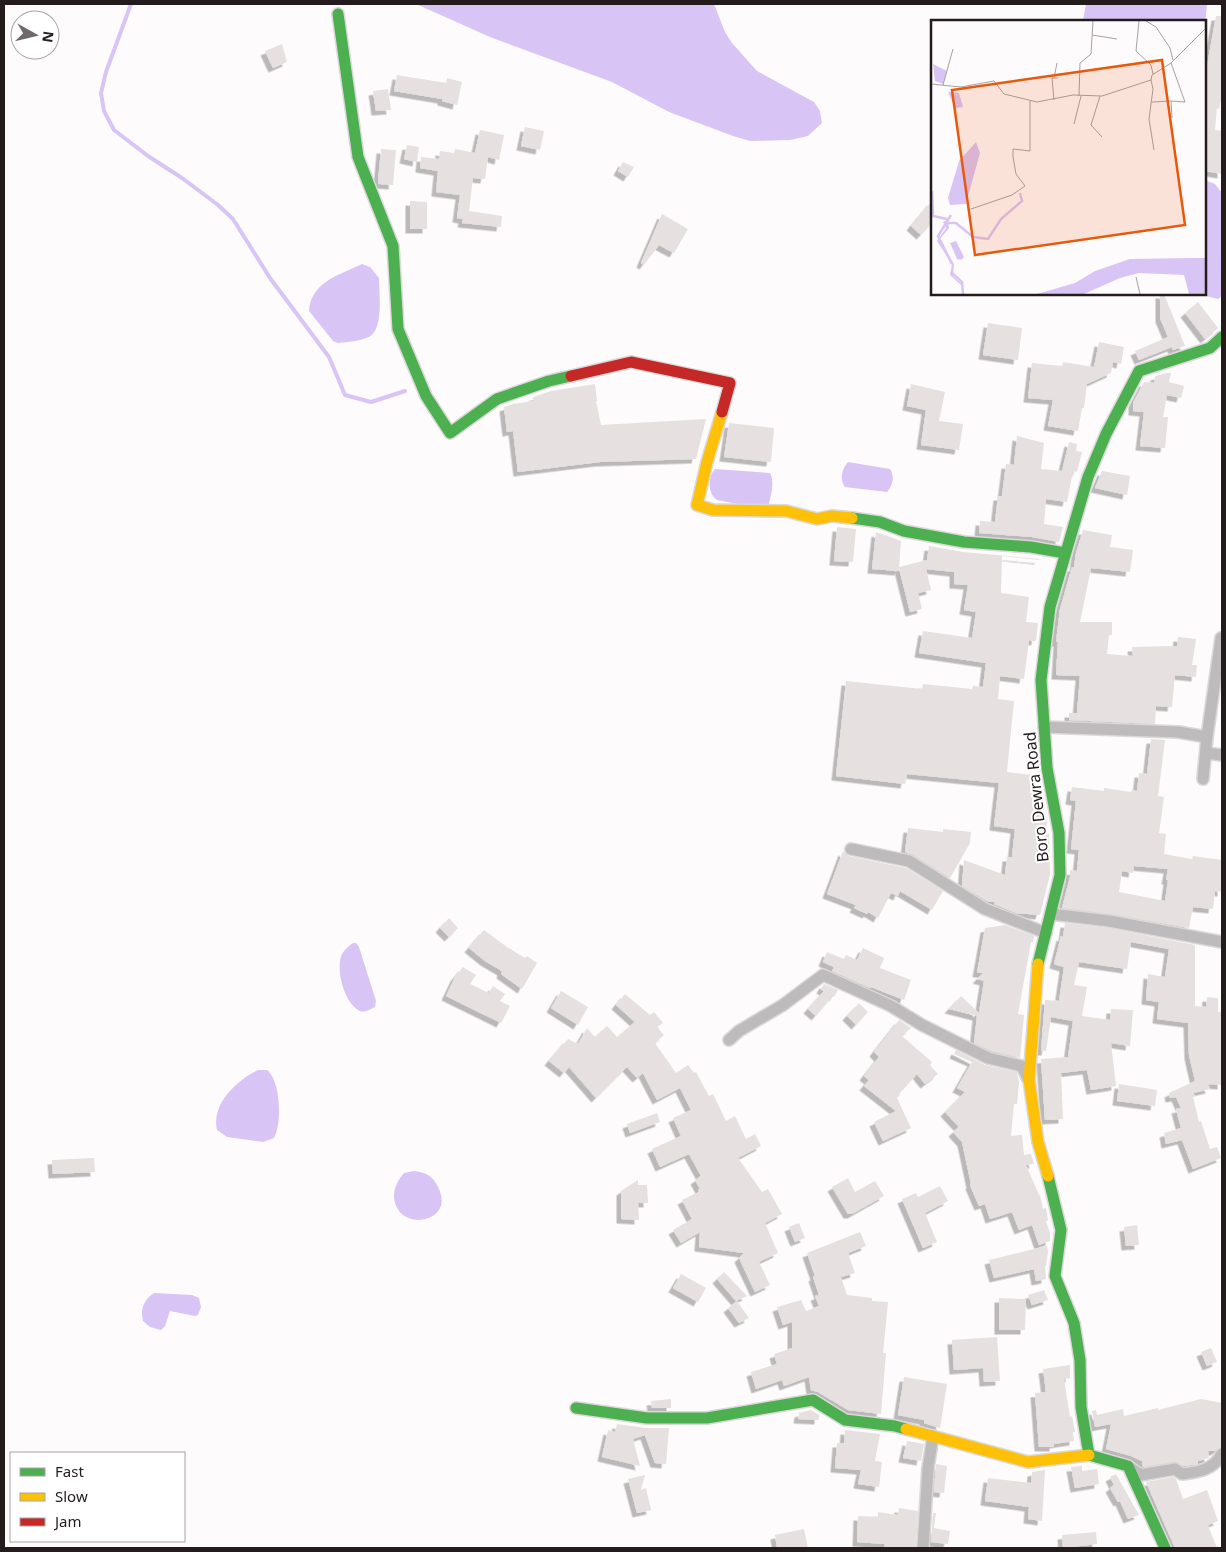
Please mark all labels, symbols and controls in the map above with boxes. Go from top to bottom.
north arrow [10,10,60,60]
inset map [931,20,1206,295]
text: N [38,30,59,44]
street label: Boro Dewra Road [1018,731,1054,863]
legend [10,1452,185,1542]
text: Fast [55,1461,84,1481]
text: Slow [55,1486,88,1506]
text: Jam [53,1511,82,1531]

